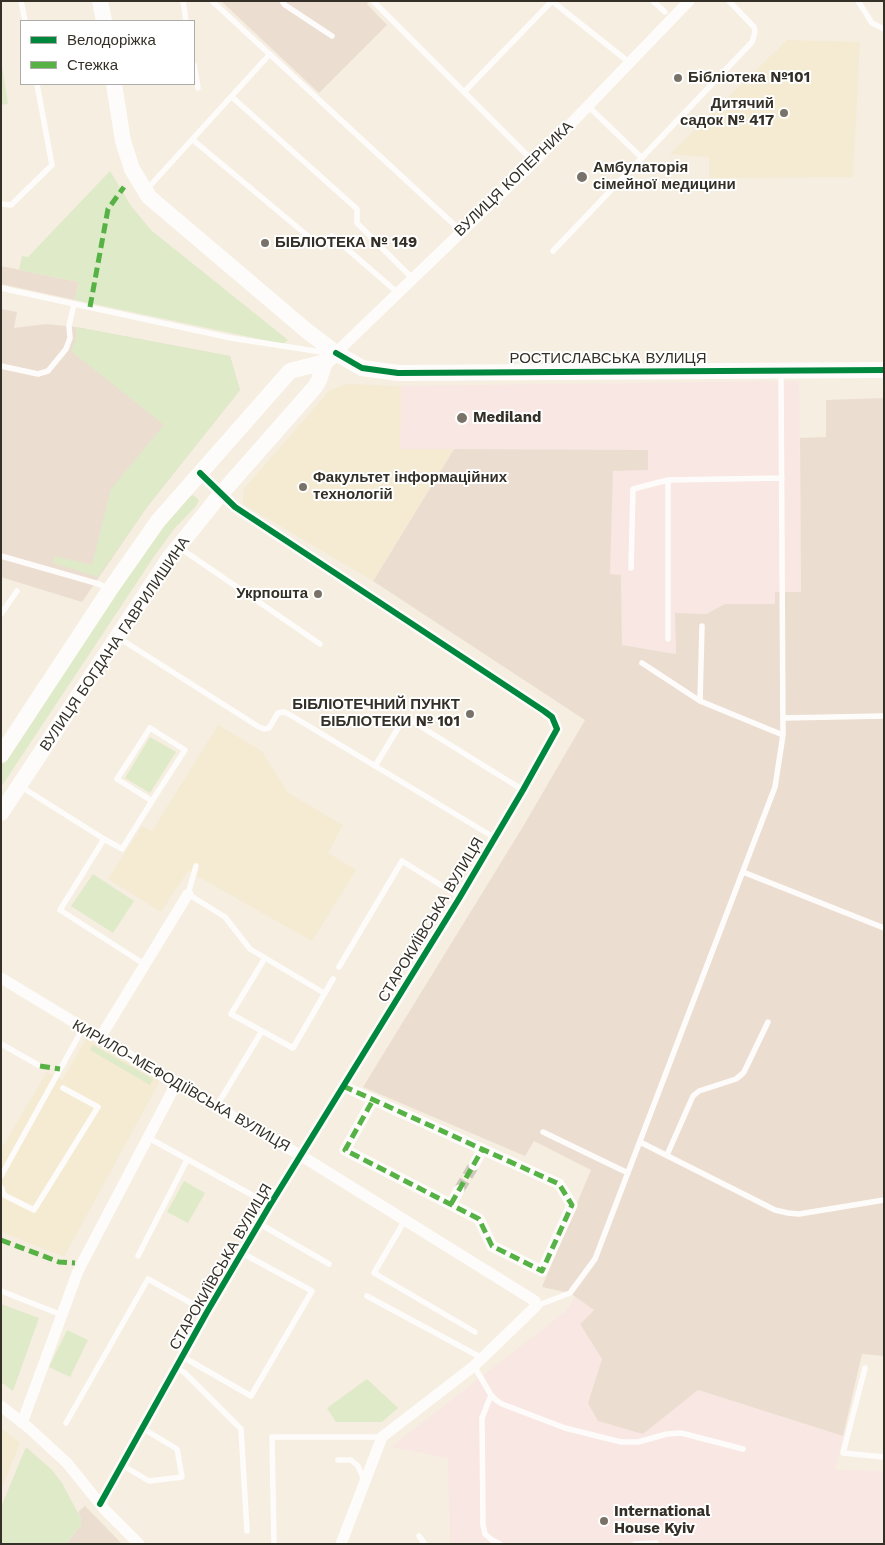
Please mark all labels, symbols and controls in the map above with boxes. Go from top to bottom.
legend [20,20,195,85]
text: Велодоріжка [67,31,156,49]
text: Стежка [67,56,118,74]
place label: Бібліотека №101 [688,69,810,87]
marker: Бібліотека №101 [672,72,684,84]
place label: Дитячий садок № 417 [680,95,774,130]
marker: Дитячий садок № 417 [778,107,790,119]
street label: ВУЛИЦЯ КОПЕРНИКА [451,118,577,240]
place label: Амбулаторія сімейної медицини [593,159,736,194]
marker: Амбулаторія сімейної медицини [575,170,589,184]
place label: БІБЛІОТЕКА № 149 [275,234,417,252]
marker: БІБЛІОТЕКА № 149 [259,237,271,249]
street label: РОСТИСЛАВСЬКА ВУЛИЦЯ [510,350,706,368]
place label: Mediland [473,409,541,427]
marker: Mediland [455,411,469,425]
place label: Факультет інформаційних технологій [313,469,507,504]
marker: Факультет інформаційних технологій [297,481,309,493]
street label: ВУЛИЦЯ БОГДАНА ГАВРИЛИШИНА [36,533,194,755]
place label: Укрпошта [236,585,308,603]
marker: Укрпошта [312,588,324,600]
place label: БІБЛІОТЕЧНИЙ ПУНКТ БІБЛІОТЕКИ № 101 [292,696,460,731]
marker: БІБЛІОТЕЧНИЙ ПУНКТ БІБЛІОТЕКИ № 101 [464,708,476,720]
street label: СТАРОКИЇВСЬКА ВУЛИЦЯ [375,834,487,1006]
street label: КИРИЛО-МЕФОДІЇВСЬКА ВУЛИЦЯ [69,1016,293,1156]
street label: СТАРОКИЇВСЬКА ВУЛИЦЯ [166,1181,276,1353]
place label: International House Kyiv [614,1503,710,1538]
marker: International House Kyiv [598,1515,610,1527]

